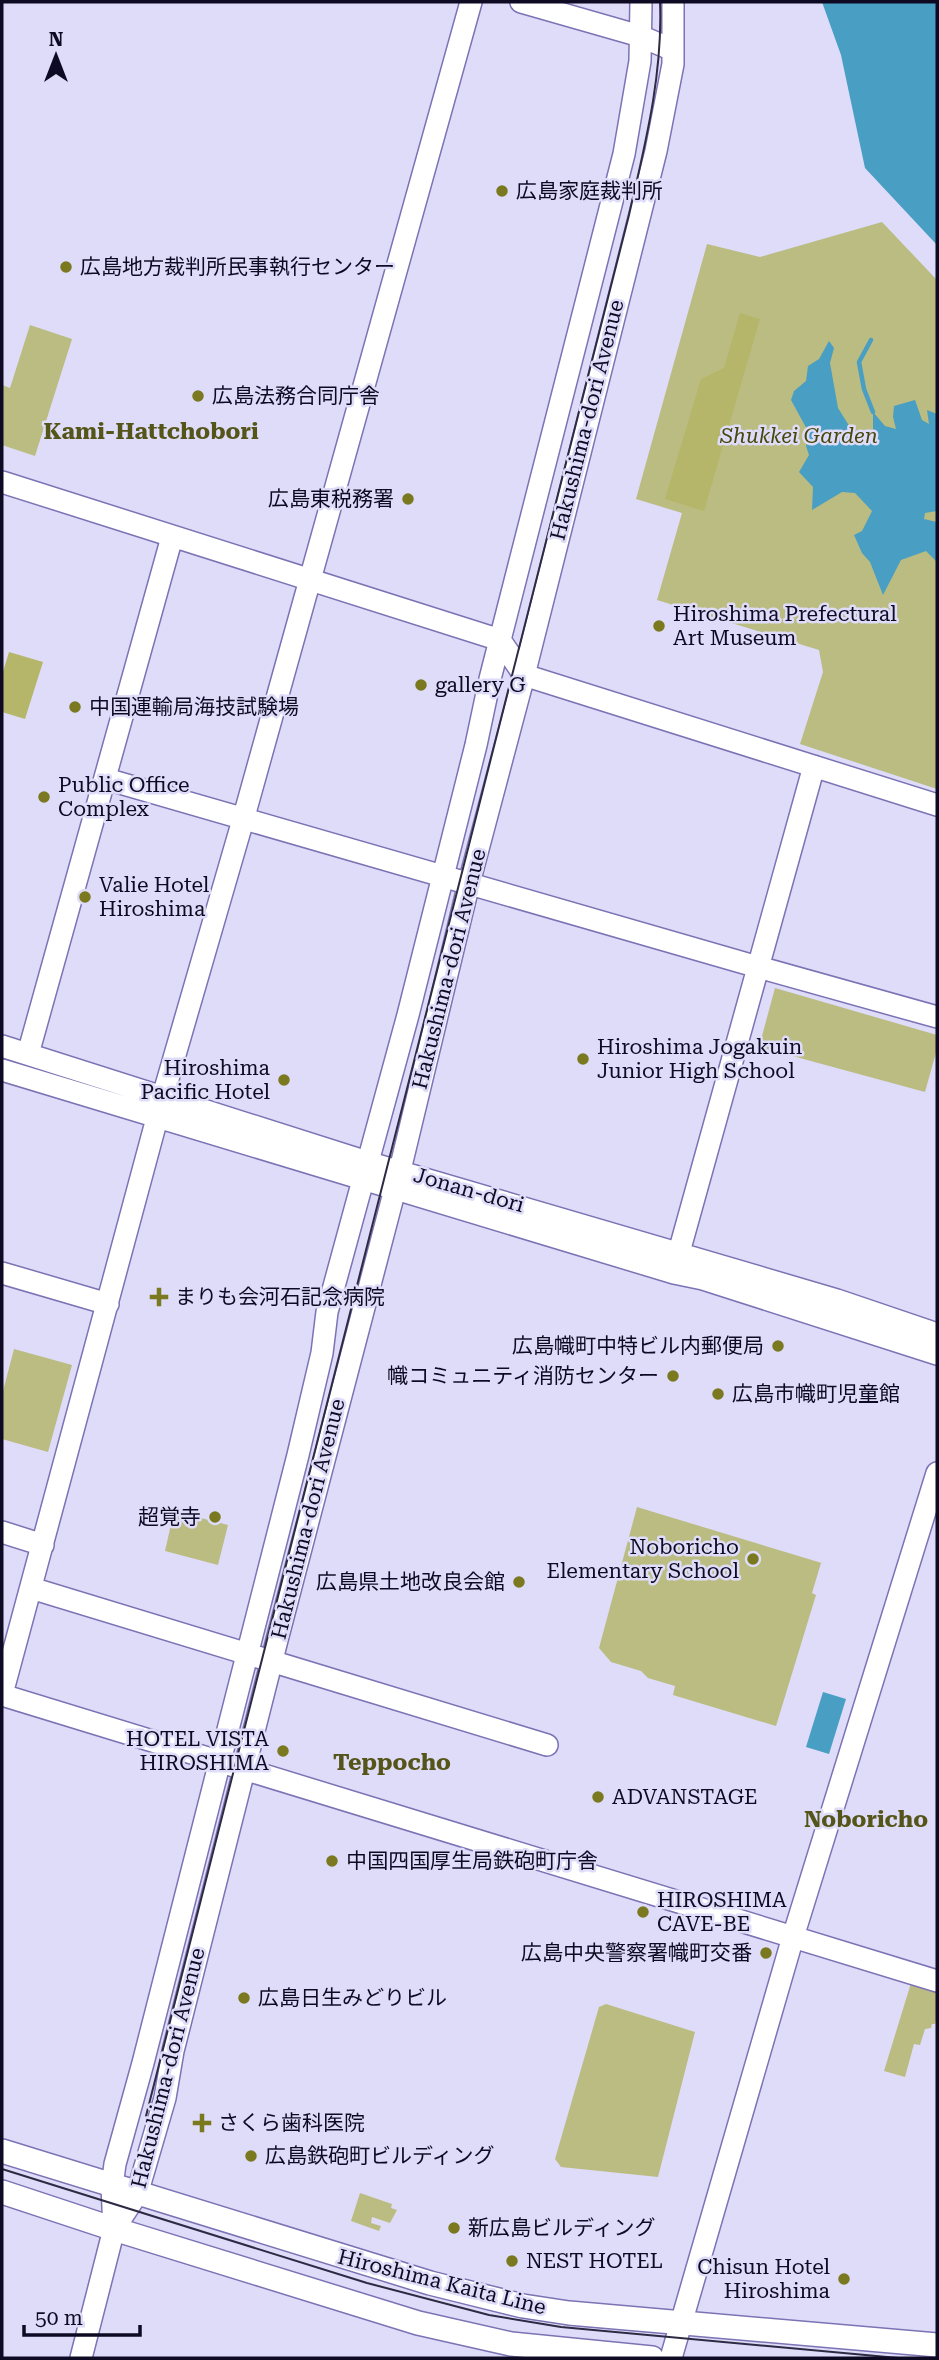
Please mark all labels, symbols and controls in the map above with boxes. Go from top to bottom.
north arrow [21,21,91,91]
text: N [49,28,64,51]
place label: 広島家庭裁判所 [516,179,663,203]
marker: 広島家庭裁判所 [494,183,510,199]
place label: 広島地方裁判所民事執行センター [80,255,395,279]
marker: 広島地方裁判所民事執行センター [58,259,74,275]
street label: Hakushima-dori Avenue [545,297,629,543]
place label: 広島法務合同庁舎 [212,384,380,408]
marker: 広島法務合同庁舎 [190,388,206,404]
district label: Kami-Hattchobori [43,418,259,445]
park label: Shukkei Garden [719,424,878,448]
place label: 広島東税務署 [268,487,394,511]
marker: 広島東税務署 [400,491,416,507]
place label: Hiroshima Prefectural Art Museum [673,602,897,650]
marker: Hiroshima Prefectural Art Museum [651,618,667,634]
place label: gallery G [435,673,526,697]
marker: gallery G [413,677,429,693]
place label: 中国運輸局海技試験場 [89,695,299,719]
marker: 中国運輸局海技試験場 [67,699,83,715]
place label: Public Office Complex [58,773,190,821]
marker: Public Office Complex [36,789,52,805]
street label: Hakushima-dori Avenue [407,846,491,1092]
place label: Valie Hotel Hiroshima [99,873,210,921]
marker: Valie Hotel Hiroshima [77,889,93,905]
place label: Hiroshima Jogakuin Junior High School [597,1035,803,1083]
marker: Hiroshima Jogakuin Junior High School [575,1051,591,1067]
place label: Hiroshima Pacific Hotel [141,1056,271,1104]
marker: Hiroshima Pacific Hotel [276,1072,292,1088]
street label: Jonan-dori [411,1163,527,1217]
place label: まりも会河石記念病院 [175,1285,385,1309]
marker: まりも会河石記念病院 [149,1287,169,1307]
place label: 広島幟町中特ビル内郵便局 [512,1334,764,1358]
marker: 広島幟町中特ビル内郵便局 [770,1338,786,1354]
place label: 幟コミュニティ消防センター [387,1364,659,1388]
marker: 幟コミュニティ消防センター [665,1368,681,1384]
place label: 広島市幟町児童館 [732,1382,900,1406]
marker: 広島市幟町児童館 [710,1386,726,1402]
street label: Hakushima-dori Avenue [266,1396,350,1642]
place label: 超覚寺 [138,1505,201,1529]
marker: 超覚寺 [207,1509,223,1525]
place label: Noboricho Elementary School [546,1535,740,1583]
marker: Noboricho Elementary School [745,1551,761,1567]
place label: 広島県土地改良会館 [316,1570,505,1594]
marker: 広島県土地改良会館 [511,1574,527,1590]
place label: HOTEL VISTA HIROSHIMA [126,1727,269,1775]
marker: HOTEL VISTA HIROSHIMA [275,1743,291,1759]
district label: Teppocho [333,1749,451,1776]
place label: ADVANSTAGE [612,1785,757,1809]
marker: ADVANSTAGE [590,1789,606,1805]
district label: Noboricho [804,1806,928,1833]
place label: 中国四国厚生局鉄砲町庁舎 [346,1849,598,1873]
marker: 中国四国厚生局鉄砲町庁舎 [324,1853,340,1869]
place label: HIROSHIMA CAVE-BE [657,1888,787,1936]
marker: HIROSHIMA CAVE-BE [635,1904,651,1920]
place label: 広島中央警察署幟町交番 [521,1941,752,1965]
street label: Hakushima-dori Avenue [126,1945,210,2191]
marker: 広島中央警察署幟町交番 [758,1945,774,1961]
place label: 広島日生みどりビル [258,1986,447,2010]
marker: 広島日生みどりビル [236,1990,252,2006]
place label: さくら歯科医院 [218,2111,365,2135]
marker: さくら歯科医院 [192,2113,212,2133]
place label: 広島鉄砲町ビルディング [265,2144,495,2168]
marker: 広島鉄砲町ビルディング [243,2148,259,2164]
place label: 新広島ビルディング [468,2216,656,2240]
marker: 新広島ビルディング [446,2220,462,2236]
street label: Hiroshima Kaita Line [335,2244,549,2320]
place label: NEST HOTEL [526,2249,663,2273]
marker: NEST HOTEL [504,2253,520,2269]
place label: Chisun Hotel Hiroshima [697,2255,831,2303]
marker: Chisun Hotel Hiroshima [836,2271,852,2287]
scale bar [24,2294,140,2338]
text: 50 m [35,2306,83,2330]

